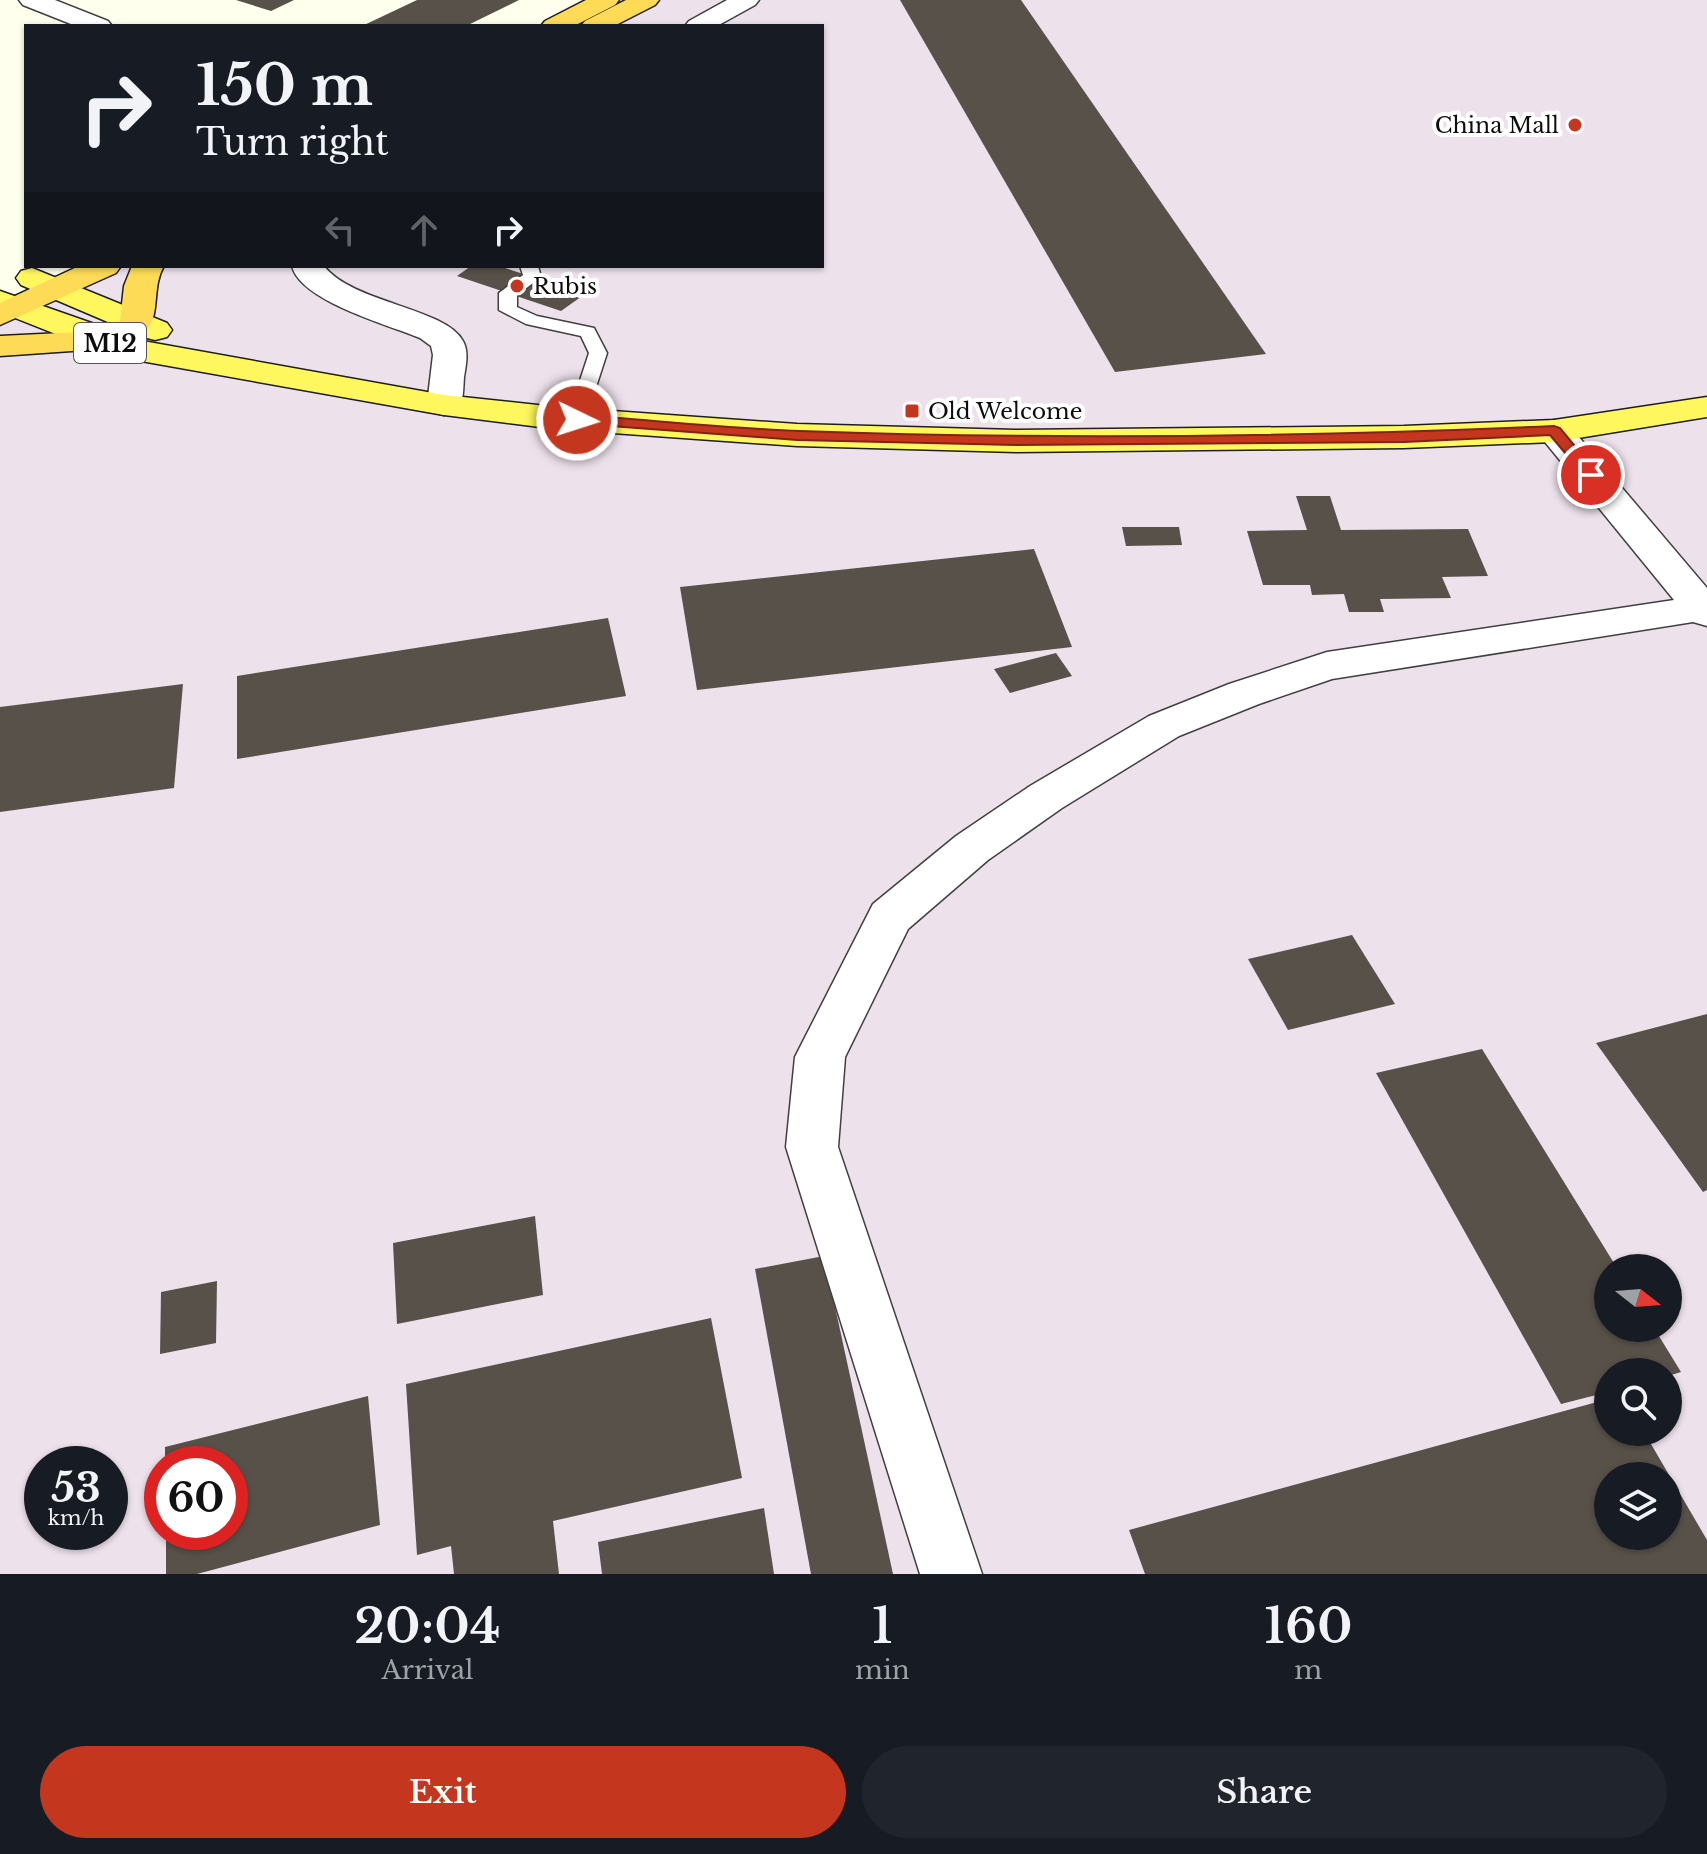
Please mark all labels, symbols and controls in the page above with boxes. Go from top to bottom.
text: 150 m [196,51,373,120]
icon: right [64,56,168,160]
place label: China Mall [1435,112,1559,139]
marker: China Mall [1566,116,1584,134]
text: Turn right [196,120,389,165]
icon: left [318,208,362,252]
icon: ahead [402,208,446,252]
icon: right [486,208,530,252]
place label: Rubis [533,273,597,300]
marker: Rubis [508,277,526,295]
road number: M12 [74,323,146,363]
position arrow [535,378,619,462]
place label: Old Welcome [928,398,1082,425]
marker: Old Welcome [903,402,921,420]
pin [1557,441,1625,509]
icon: arrive [1569,453,1613,497]
north arrow [1594,1254,1682,1342]
map controls [1594,1254,1682,1550]
button: search [1594,1358,1682,1446]
speed limit sign: 60 [144,1446,248,1550]
button: layers [1594,1462,1682,1550]
text: 53 [51,1463,101,1513]
text: km/h [48,1506,104,1530]
text: 20:04 [354,1596,501,1656]
text: 1 [872,1596,893,1656]
text: 160 [1264,1596,1353,1656]
text: Arrival [381,1654,474,1686]
text: min [855,1654,910,1686]
text: m [1294,1654,1322,1686]
button: Exit [40,1746,846,1838]
button: Share [862,1746,1667,1838]

